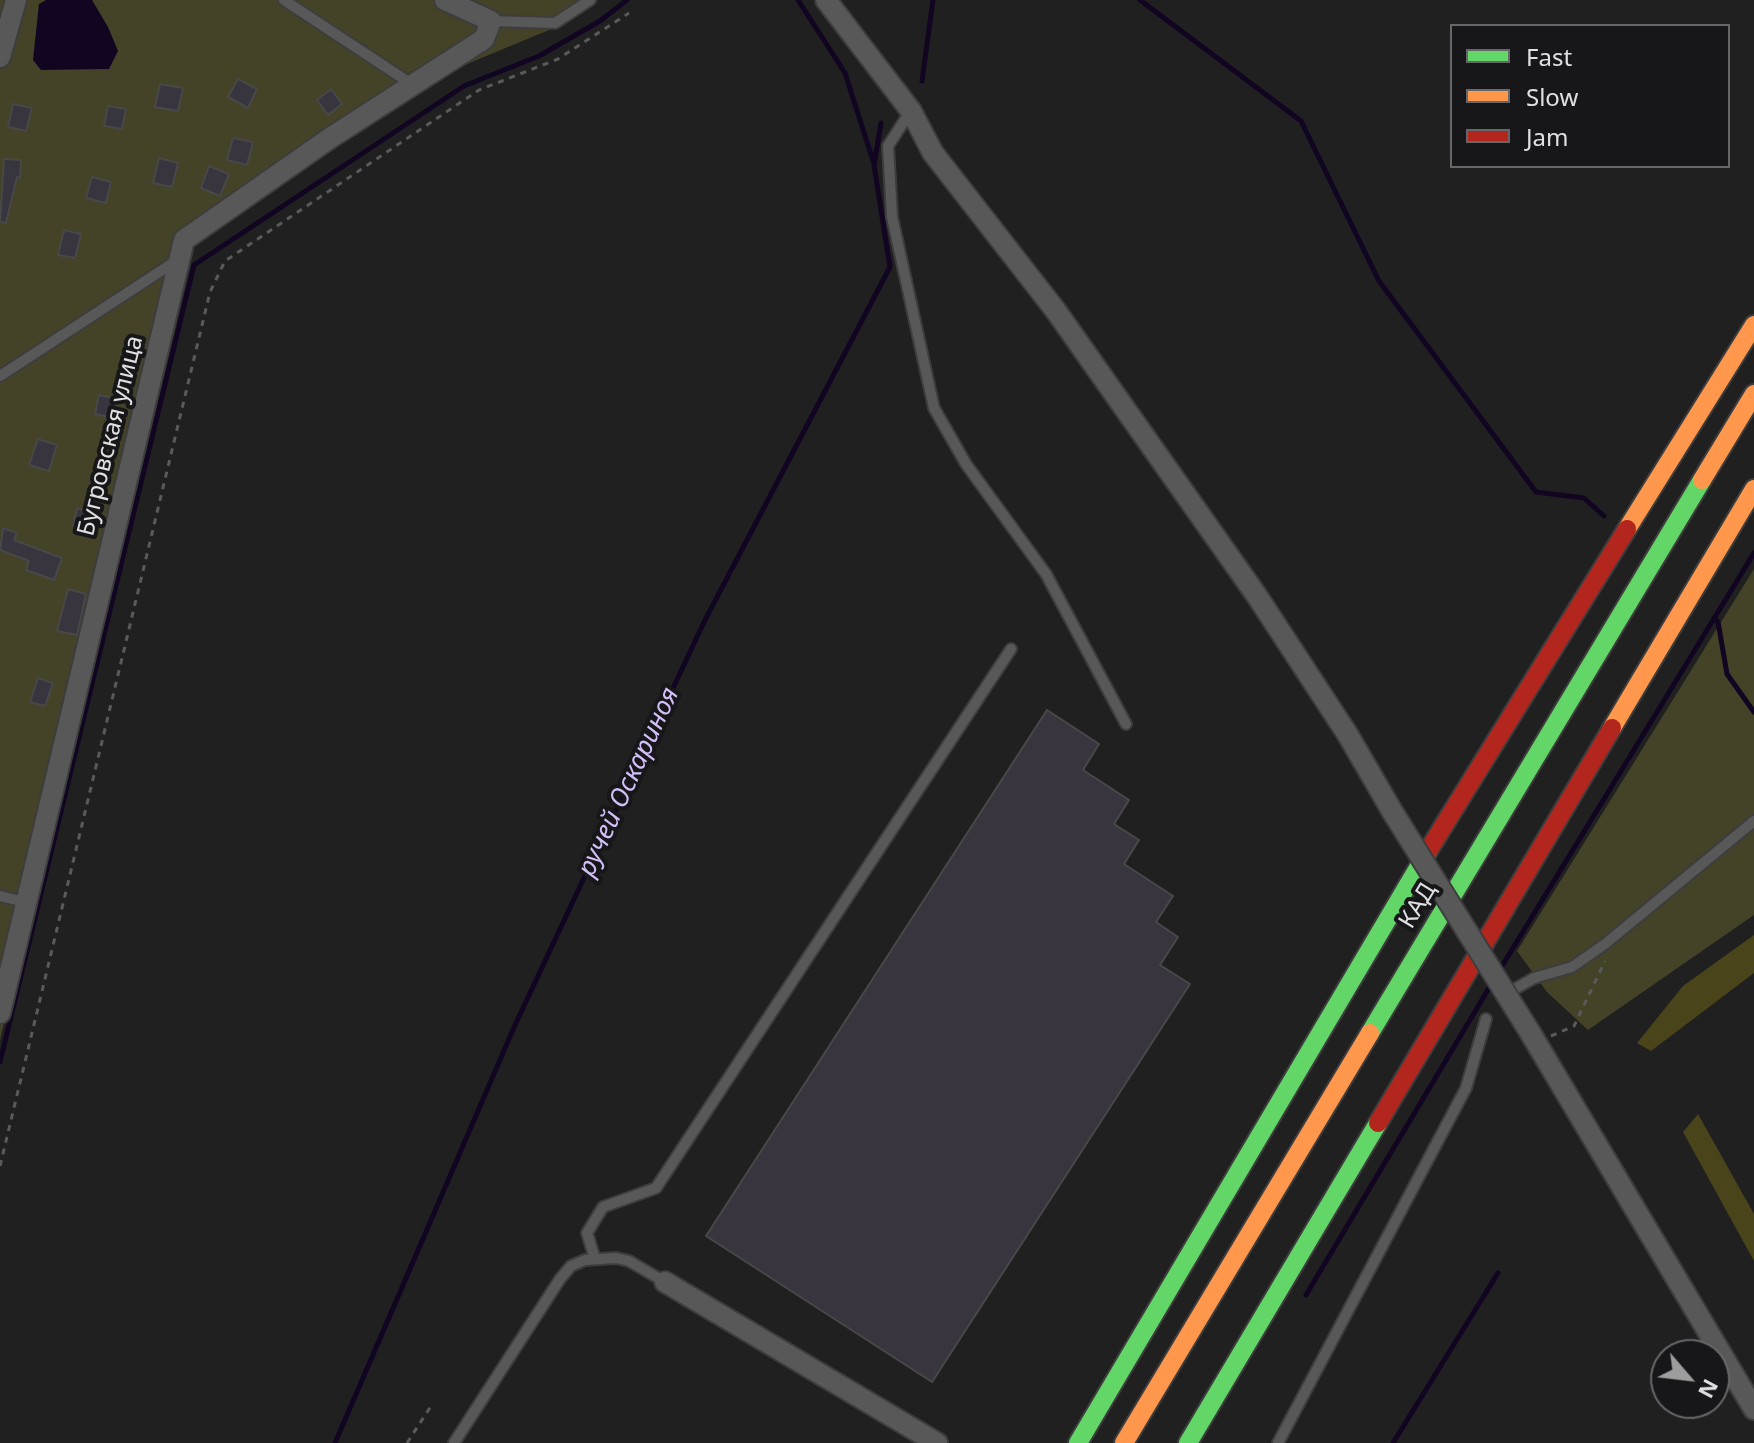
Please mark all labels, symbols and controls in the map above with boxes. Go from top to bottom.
legend [1450,24,1730,168]
text: Fast [1526,40,1572,73]
text: Slow [1526,80,1578,113]
text: Jam [1526,120,1568,153]
street label: Бугровская улица [72,333,150,539]
water label: ручей Оскариноя [572,683,686,881]
street label: КАД [1393,878,1443,934]
north arrow [1650,1339,1730,1419]
text: N [1692,1374,1727,1404]

